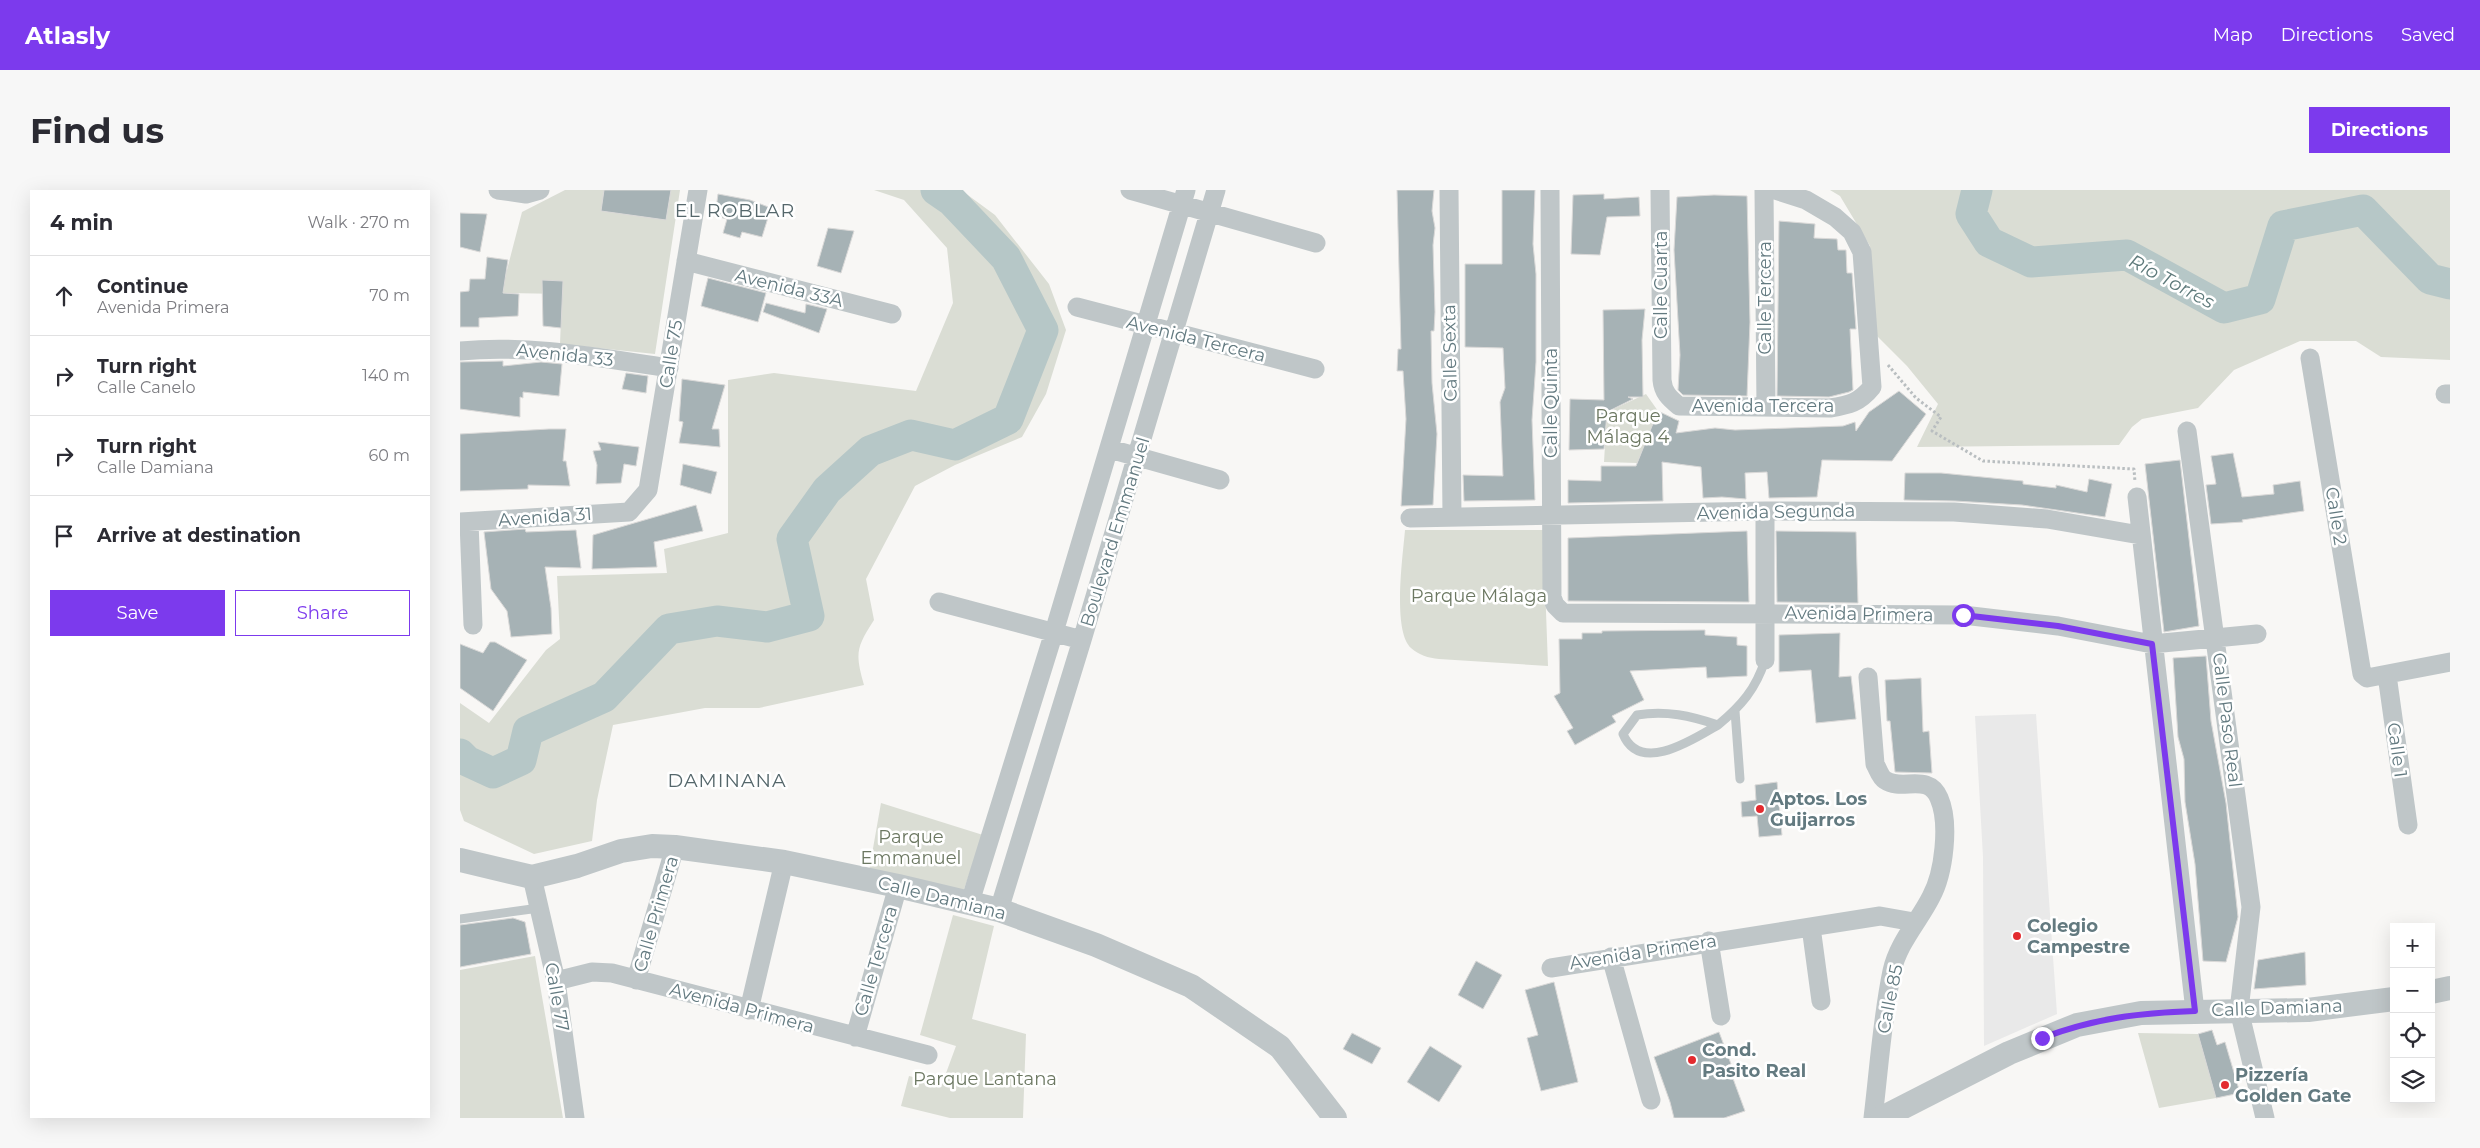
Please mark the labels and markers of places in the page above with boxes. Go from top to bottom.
place label: Aptos. Los Guijarros [1769,788,1867,831]
marker: Aptos. Los Guijarros [1754,803,1766,815]
place label: Colegio Campestre [2027,915,2130,958]
marker: Colegio Campestre [2011,930,2023,942]
place label: Cond. Pasito Real [1702,1039,1806,1082]
marker: Cond. Pasito Real [1686,1054,1698,1066]
place label: Pizzería Golden Gate [2235,1064,2351,1107]
marker: Pizzería Golden Gate [2219,1079,2231,1091]

